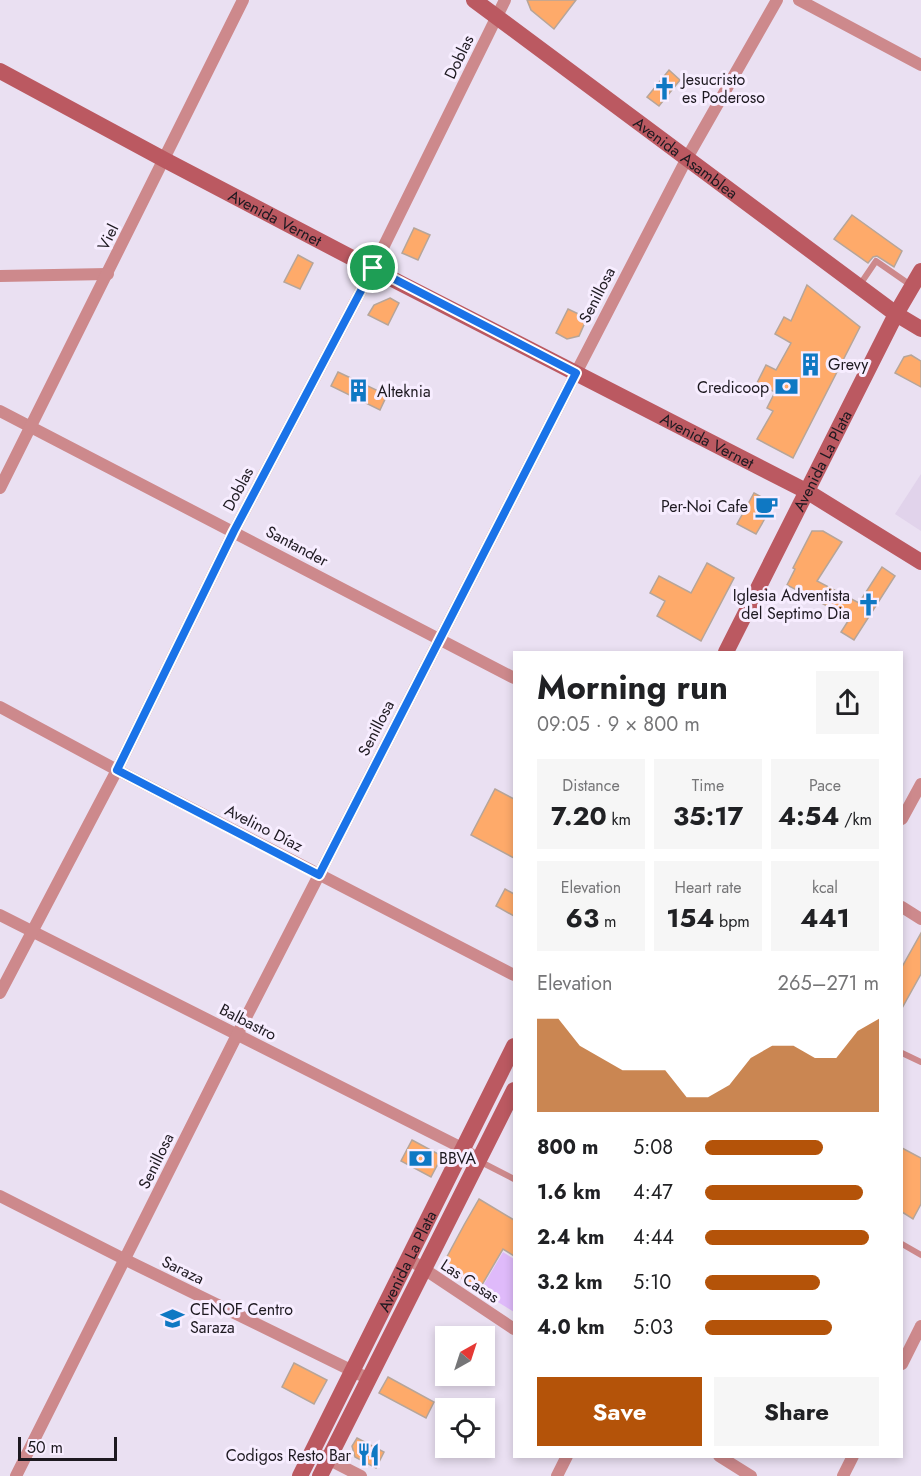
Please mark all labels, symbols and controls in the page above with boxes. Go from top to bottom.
street label: Doblas [438,31,480,83]
place label: Jesucristo es Poderoso [680,68,765,109]
church icon: Jesucristo es Poderoso [651,75,677,101]
street label: Avenida Asamblea [629,111,743,204]
street label: Avenida Vernet [225,184,326,252]
street label: Viel [92,220,124,254]
pin [347,242,398,293]
icon: arrive [356,251,389,284]
street label: Senillosa [573,263,621,327]
building icon: Grevy [797,351,823,377]
place label: Grevy [828,353,869,376]
bank icon: Credicoop [774,374,800,400]
place label: Credicoop [697,376,769,399]
building icon: Alteknia [346,378,372,404]
place label: Alteknia [377,380,431,403]
street label: Avenida La Plata [787,406,857,515]
street label: Avenida Vernet [656,407,758,474]
street label: Doblas [217,463,259,515]
cafe icon: Per-Noi Cafe [753,493,779,519]
place label: Per-Noi Cafe [661,495,748,518]
street label: Santander [262,520,333,572]
place label: Iglesia Adventista del Septimo Dia [733,584,850,625]
church icon: Iglesia Adventista del Septimo Dia [855,591,881,617]
text: Morning run [537,664,728,711]
button: share [816,671,879,734]
street label: Senillosa [352,696,400,760]
text: 09:05 · 9 × 800 m [537,710,700,739]
text: Distance [562,774,620,797]
text: Time [692,774,724,797]
text: Pace [809,774,841,797]
text: 7.20 [551,797,607,835]
text: 35:17 [673,797,743,835]
text: 4:54 [778,797,839,835]
street label: Avelino Díaz [221,799,308,858]
text: km [607,808,631,831]
text: /km [839,808,872,831]
text: Elevation [561,876,621,899]
text: Heart rate [675,876,741,899]
text: kcal [812,876,838,899]
text: 63 [566,899,599,937]
text: 154 [666,899,714,937]
text: 441 [800,899,850,937]
text: m [599,910,616,933]
text: bpm [714,910,750,933]
text: Elevation [537,969,612,998]
text: 265–271 m [778,969,879,998]
street label: Balbastro [215,998,281,1046]
street label: Senillosa [133,1129,179,1193]
text: 800 m [537,1133,598,1162]
text: 5:08 [633,1133,673,1162]
bank icon: BBVA [408,1145,434,1171]
place label: BBVA [439,1147,477,1170]
text: 1.6 km [537,1178,601,1207]
text: 4:47 [633,1178,673,1207]
street label: Avenida La Plata [372,1207,442,1316]
text: 2.4 km [537,1223,604,1252]
text: 4:44 [633,1223,674,1252]
street label: Saraza [158,1250,208,1290]
street label: Las Casas [436,1254,504,1308]
text: 3.2 km [537,1268,603,1297]
text: 5:10 [633,1268,671,1297]
place label: CENOF Centro Saraza [190,1298,293,1339]
school or university icon: CENOF Centro Saraza [159,1305,185,1331]
text: 4.0 km [537,1313,605,1342]
text: 5:03 [633,1313,673,1342]
north arrow [435,1326,495,1386]
map controls [435,1326,495,1458]
button: Save [537,1377,702,1446]
button: Share [714,1377,879,1446]
button: locate [435,1398,495,1458]
scale bar [18,1434,117,1462]
text: 50 m [27,1436,63,1459]
restaurant icon: Codigos Resto Bar [356,1442,382,1468]
place label: Codigos Resto Bar [226,1444,352,1467]

